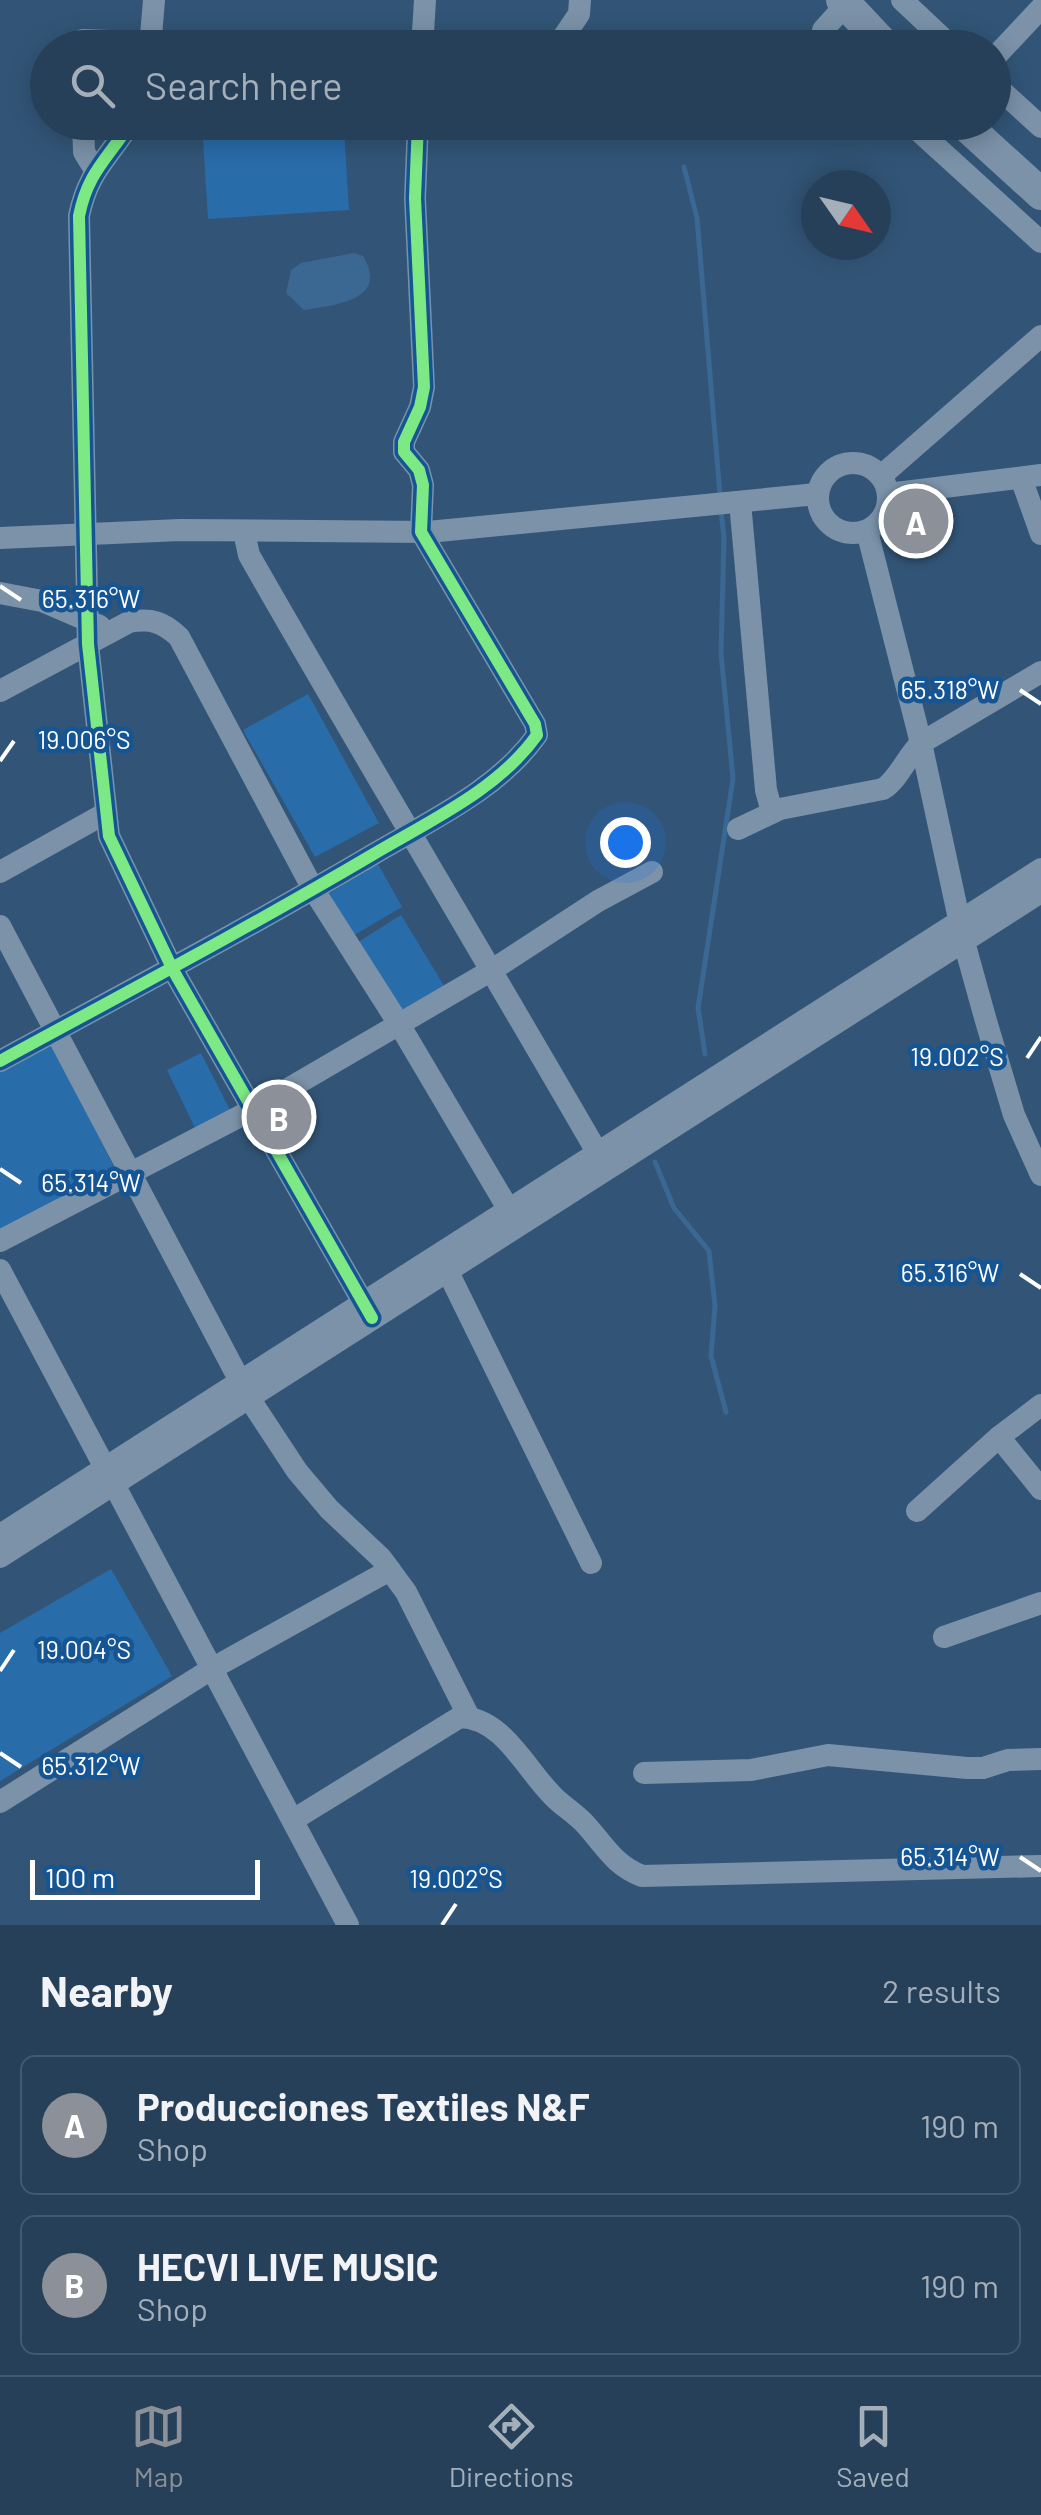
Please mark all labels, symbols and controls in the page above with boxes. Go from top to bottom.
search box [30,30,1011,140]
icon: search [65,58,120,113]
text: Search here [145,62,343,108]
north arrow [801,170,891,260]
pin: A [884,484,948,558]
text: 65.316°W [42,583,140,613]
text: 65.318°W [901,674,999,704]
text: 19.006°S [37,724,131,754]
your location [600,817,651,868]
text: 19.002°S [910,1041,1004,1071]
pin: B [246,1080,312,1154]
text: 65.314°W [41,1167,141,1197]
text: 65.316°W [901,1257,999,1287]
text: 19.004°S [37,1634,131,1664]
text: 65.312°W [41,1750,141,1780]
text: 65.314°W [900,1841,1000,1871]
scale bar [30,1855,260,1900]
text: 100 m [45,1860,115,1894]
text: 19.002°S [409,1863,503,1893]
text: Nearby [40,1965,173,2015]
text: 2 results [882,1971,1001,2009]
text: Producciones Textiles N&F [137,2083,590,2129]
text: A [64,2106,85,2144]
text: 190 m [920,2106,999,2144]
text: Shop [137,2129,208,2167]
text: HECVI LIVE MUSIC [137,2243,439,2289]
text: B [65,2266,84,2304]
text: 190 m [920,2266,999,2304]
text: Shop [137,2289,208,2327]
tab: Map [131,2399,186,2493]
tab: Directions [449,2399,574,2493]
tab: Saved [836,2399,910,2493]

